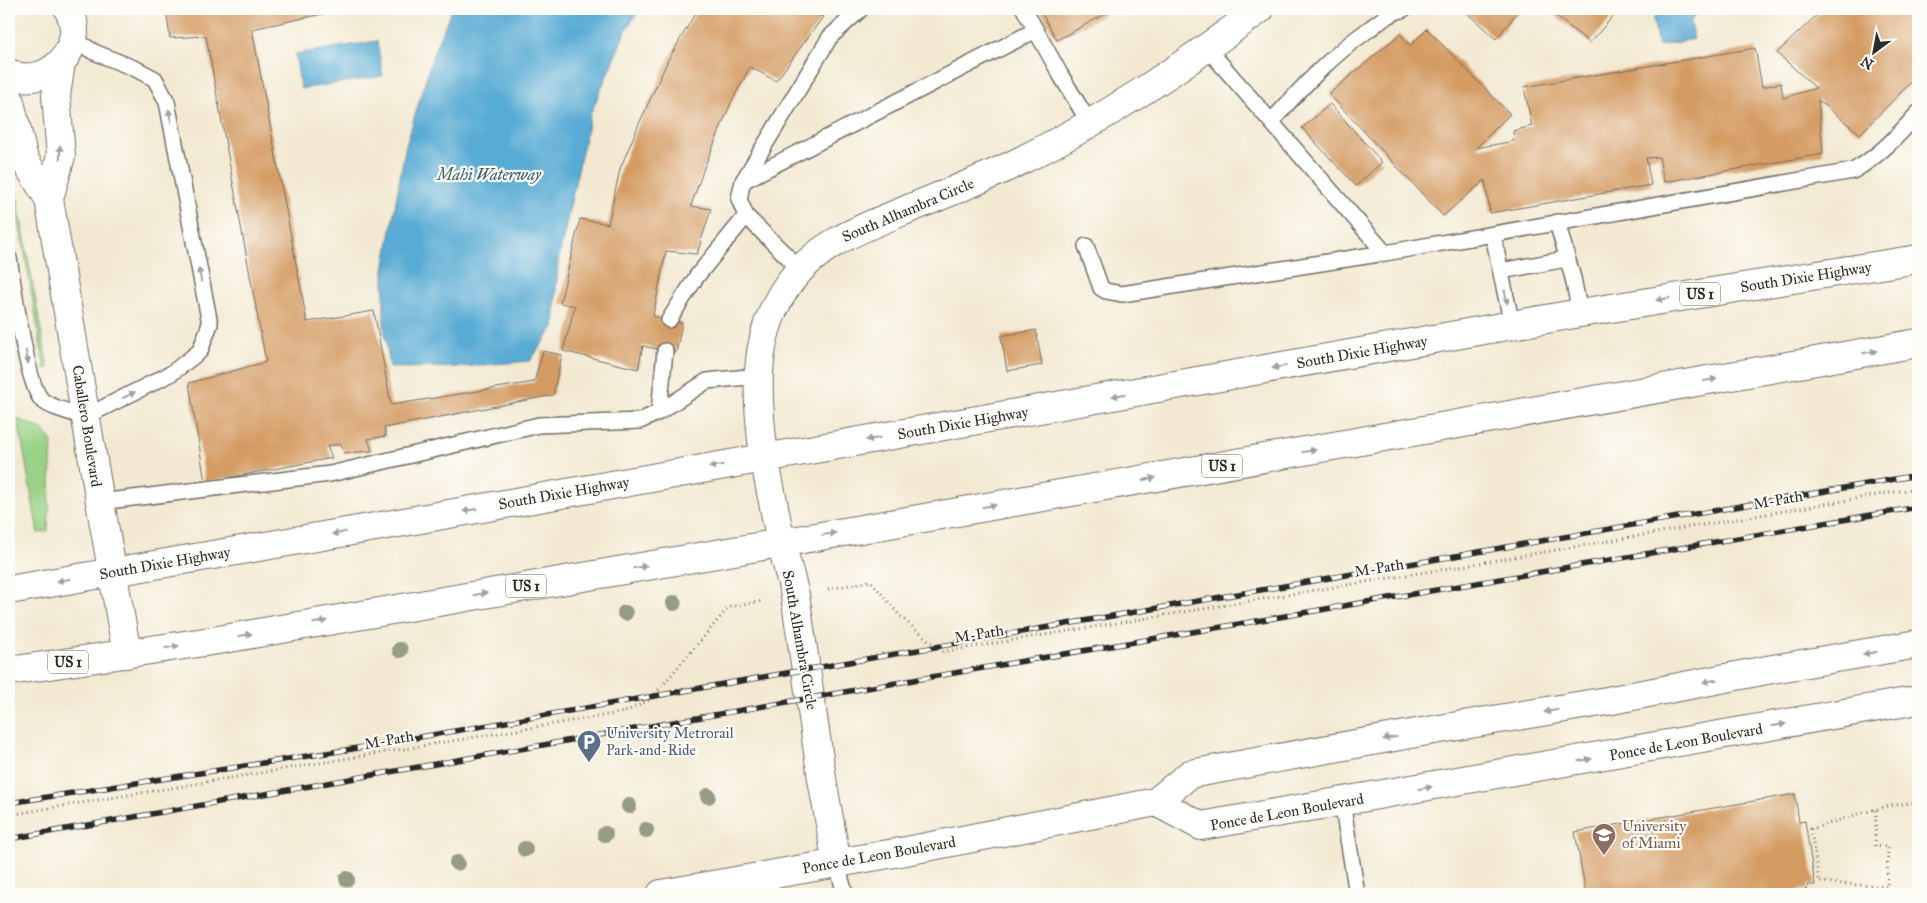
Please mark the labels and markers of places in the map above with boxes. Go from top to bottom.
place label: University Metrorail Park-and-Ride [606,724,735,759]
parking icon: University Metrorail Park-and-Ride [576,729,602,763]
place label: University of Miami [1622,817,1687,852]
school or university icon: University of Miami [1591,822,1617,856]

